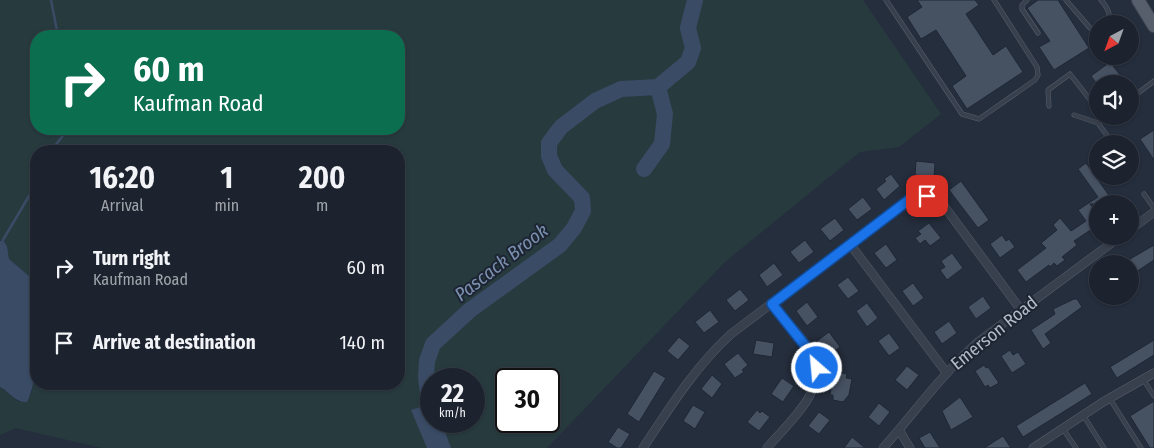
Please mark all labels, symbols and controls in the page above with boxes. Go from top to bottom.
north arrow [1089,15,1139,65]
map controls [1089,15,1139,305]
text: 60 m [133,48,204,90]
icon: right [50,50,115,115]
button: sound [1089,75,1139,125]
text: Kaufman Road [133,90,264,117]
button: layers [1089,135,1139,185]
text: 16:20 [90,160,155,196]
text: 1 [221,160,233,196]
text: 200 [299,160,345,196]
pin [906,175,948,217]
icon: arrive [913,182,941,210]
button: + [1089,195,1139,245]
text: Arrival [101,196,143,215]
text: min [215,196,239,215]
text: m [316,196,328,215]
water label: Pascack Brook [450,219,553,306]
text: Turn right [93,247,170,270]
icon: right [50,254,78,282]
button: − [1089,255,1139,305]
text: 60 m [347,256,385,279]
text: Kaufman Road [93,270,188,289]
street label: Emerson Road [946,291,1042,375]
icon: arrive [50,329,78,357]
text: Arrive at destination [93,331,256,354]
text: 140 m [339,331,385,354]
position arrow [790,341,842,393]
speed limit sign: 30 [495,368,560,433]
text: 22 [441,379,464,409]
text: km/h [439,406,466,420]

